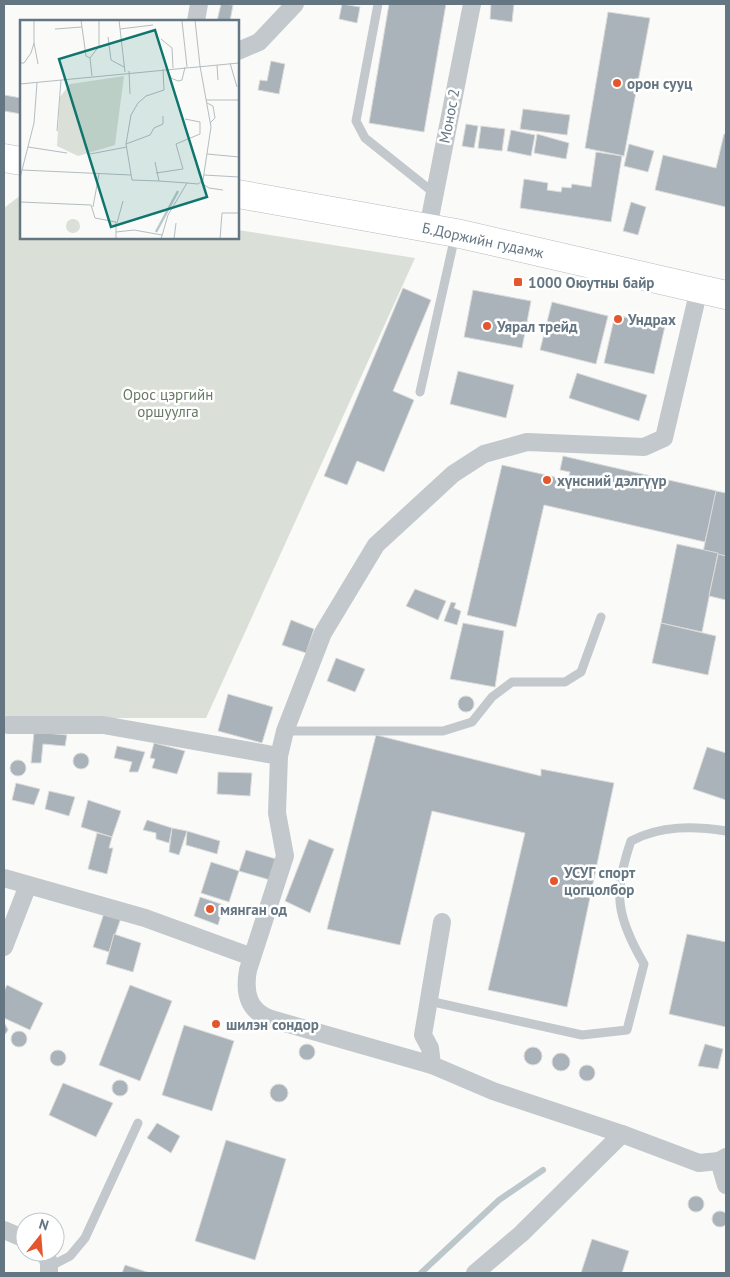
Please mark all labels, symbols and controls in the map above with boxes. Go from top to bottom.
inset map [20,20,239,239]
place label: орон сууц [627,74,693,93]
marker: орон сууц [611,77,623,89]
street label: Монос 2 [434,87,464,145]
street label: Б.Доржийн гудамж [420,218,546,262]
place label: 1000 Оюутны байр [528,273,654,292]
marker: 1000 Оюутны байр [512,276,524,288]
place label: Ундрах [627,310,676,329]
marker: Ундрах [612,313,624,325]
place label: Уярал трейд [496,317,578,336]
marker: Уярал трейд [481,320,493,332]
park label: Орос цэргийн оршуулга [123,385,213,421]
place label: хүнсний дэлгүүр [557,471,667,490]
marker: хүнсний дэлгүүр [541,474,553,486]
place label: УСУГ спорт цогцолбор [563,863,636,899]
marker: УСУГ спорт цогцолбор [548,875,560,887]
place label: мянган од [220,900,288,919]
marker: мянган од [204,903,216,915]
place label: шилэн сондор [226,1015,319,1034]
marker: шилэн сондор [210,1018,222,1030]
north arrow [15,1212,65,1262]
text: N [37,1215,51,1235]

